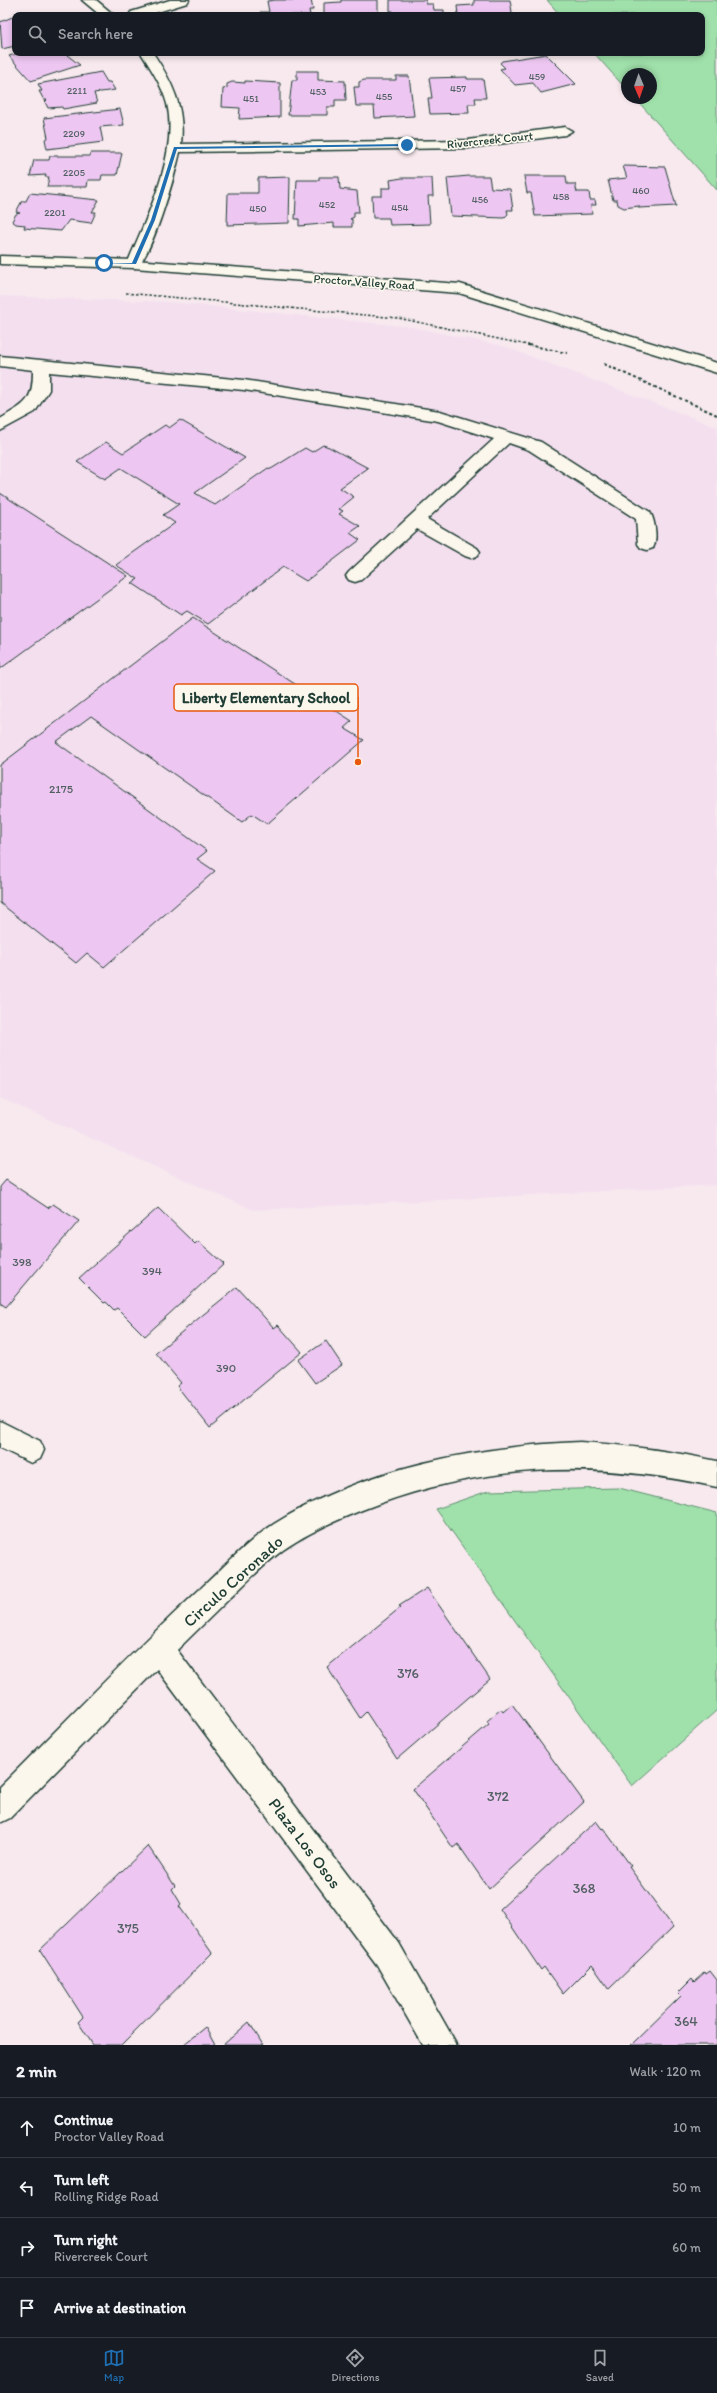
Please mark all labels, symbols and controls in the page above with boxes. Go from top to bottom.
search box [12,12,705,56]
icon: search [26,23,48,45]
text: Search here [58,25,133,43]
north arrow [621,68,657,104]
house number: 459 [529,70,545,83]
house number: 457 [450,82,466,95]
house number: 2211 [67,84,87,97]
house number: 453 [310,85,327,98]
house number: 455 [376,90,392,103]
house number: 451 [243,92,259,105]
house number: 2209 [63,127,85,140]
street label: Rivercreek Court [446,128,534,151]
route end [398,136,416,154]
house number: 2205 [63,166,85,179]
house number: 460 [632,184,650,197]
house number: 458 [553,190,570,203]
house number: 456 [472,193,488,206]
house number: 452 [319,198,336,211]
house number: 454 [391,201,409,214]
house number: 450 [249,202,267,215]
house number: 2201 [44,206,66,219]
route start [95,254,113,272]
street label: Proctor Valley Road [313,271,416,293]
callout: Liberty Elementary School [174,684,358,711]
text: Liberty Elementary School [182,689,351,708]
house number: 2175 [49,782,73,796]
house number: 398 [12,1255,32,1269]
house number: 394 [142,1264,162,1278]
house number: 390 [216,1361,236,1375]
street label: Circulo Coronado [179,1531,287,1631]
house number: 376 [397,1665,419,1682]
house number: 372 [487,1788,510,1805]
street label: Plaza Los Osos [264,1794,346,1892]
house number: 368 [573,1880,596,1897]
house number: 375 [117,1920,139,1937]
house number: 364 [674,2013,698,2030]
text: 2 min [16,2061,56,2081]
text: Walk · 120 m [630,2064,701,2079]
text: Continue [54,2111,113,2129]
icon: ahead [16,2117,38,2139]
text: 10 m [673,2120,701,2135]
text: Proctor Valley Road [54,2129,164,2144]
text: Turn left [54,2171,109,2189]
icon: left [16,2177,38,2199]
text: 50 m [672,2180,701,2195]
text: Rolling Ridge Road [54,2189,159,2204]
text: Turn right [54,2231,118,2249]
icon: right [16,2237,38,2259]
text: 60 m [672,2240,701,2255]
text: Rivercreek Court [54,2249,148,2264]
icon: arrive [16,2297,38,2319]
text: Arrive at destination [54,2299,186,2317]
tab: Map [103,2347,125,2384]
tab: Directions [331,2347,380,2384]
tab: Saved [586,2347,614,2384]

